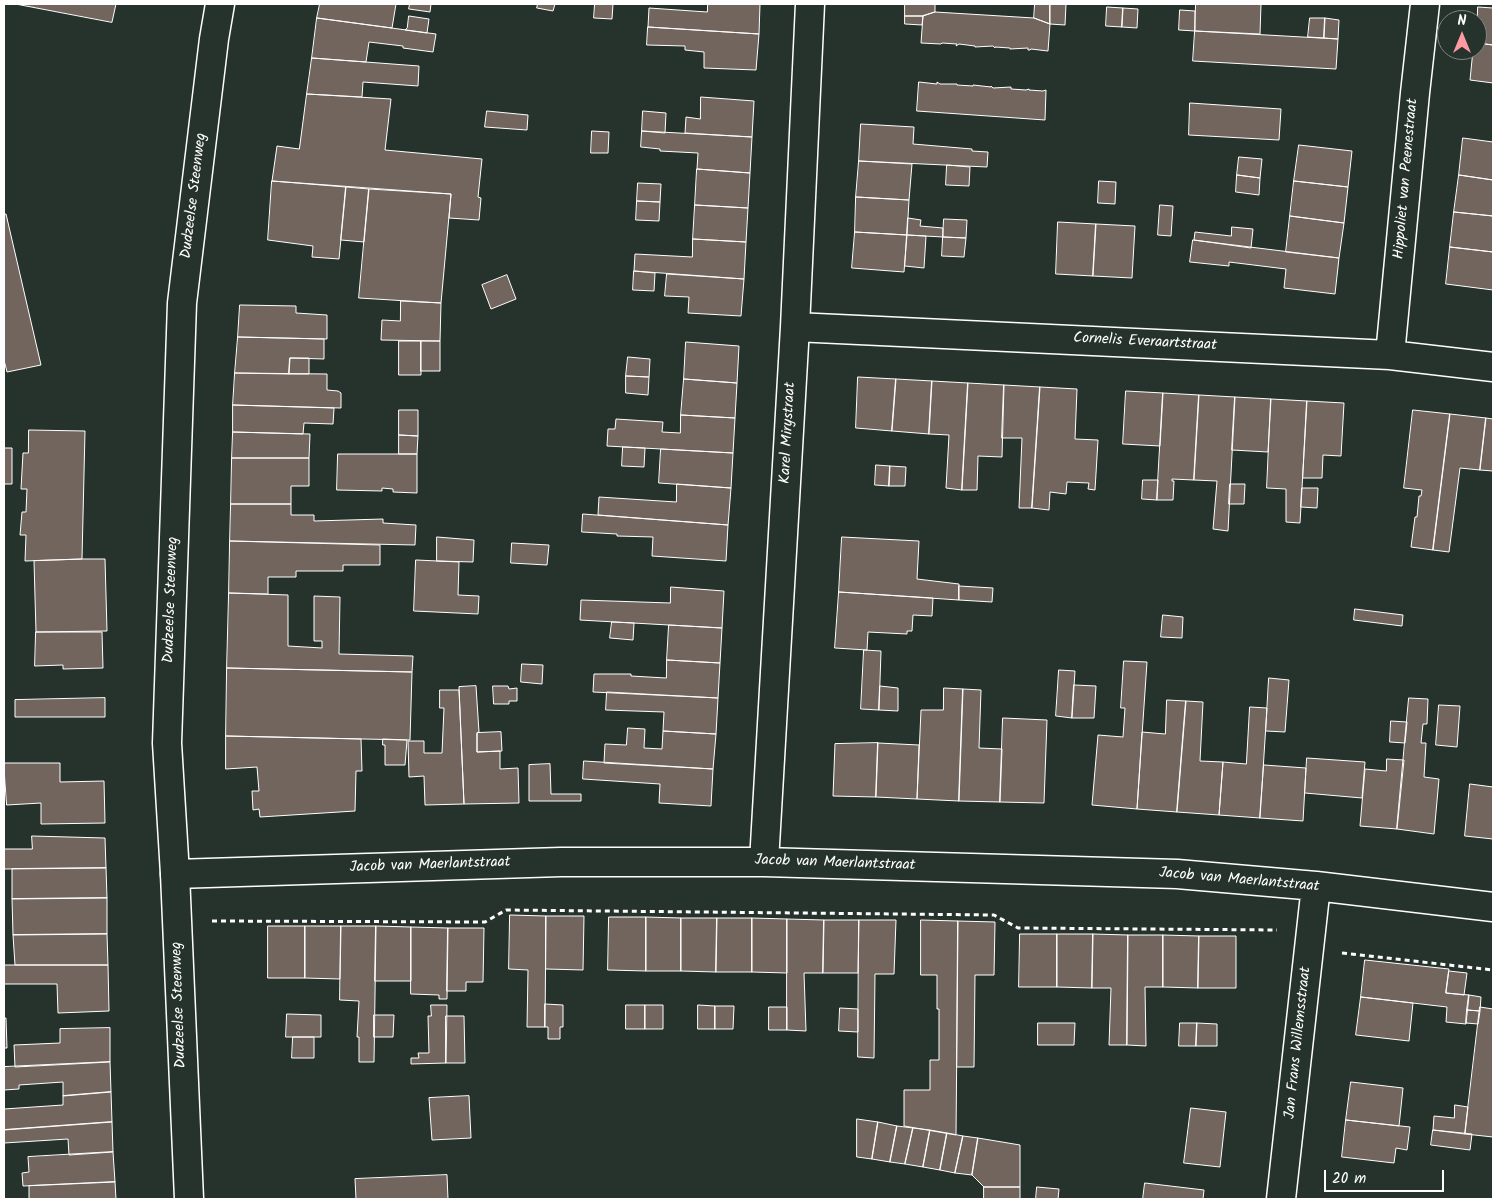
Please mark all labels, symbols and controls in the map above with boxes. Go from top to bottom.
north arrow [1437,10,1487,60]
text: N [1458,10,1466,32]
street label: Hippoliet van Peenestraat [1391,98,1423,260]
street label: Dudzeelse Steenweg [178,132,212,260]
street label: Cornelis Everaartstraat [1073,330,1217,356]
street label: Karel Mirystraat [777,382,801,484]
street label: Dudzeelse Steenweg [161,536,183,664]
street label: Jacob van Maerlantstraat [754,852,916,876]
street label: Jacob van Maerlantstraat [349,854,511,878]
street label: Jacob van Maerlantstraat [1158,865,1320,897]
street label: Dudzeelse Steenweg [169,941,191,1069]
street label: Jan Frans Willemsstraat [1282,966,1316,1120]
scale bar [1327,1160,1447,1192]
text: 20 m [1332,1167,1366,1191]

